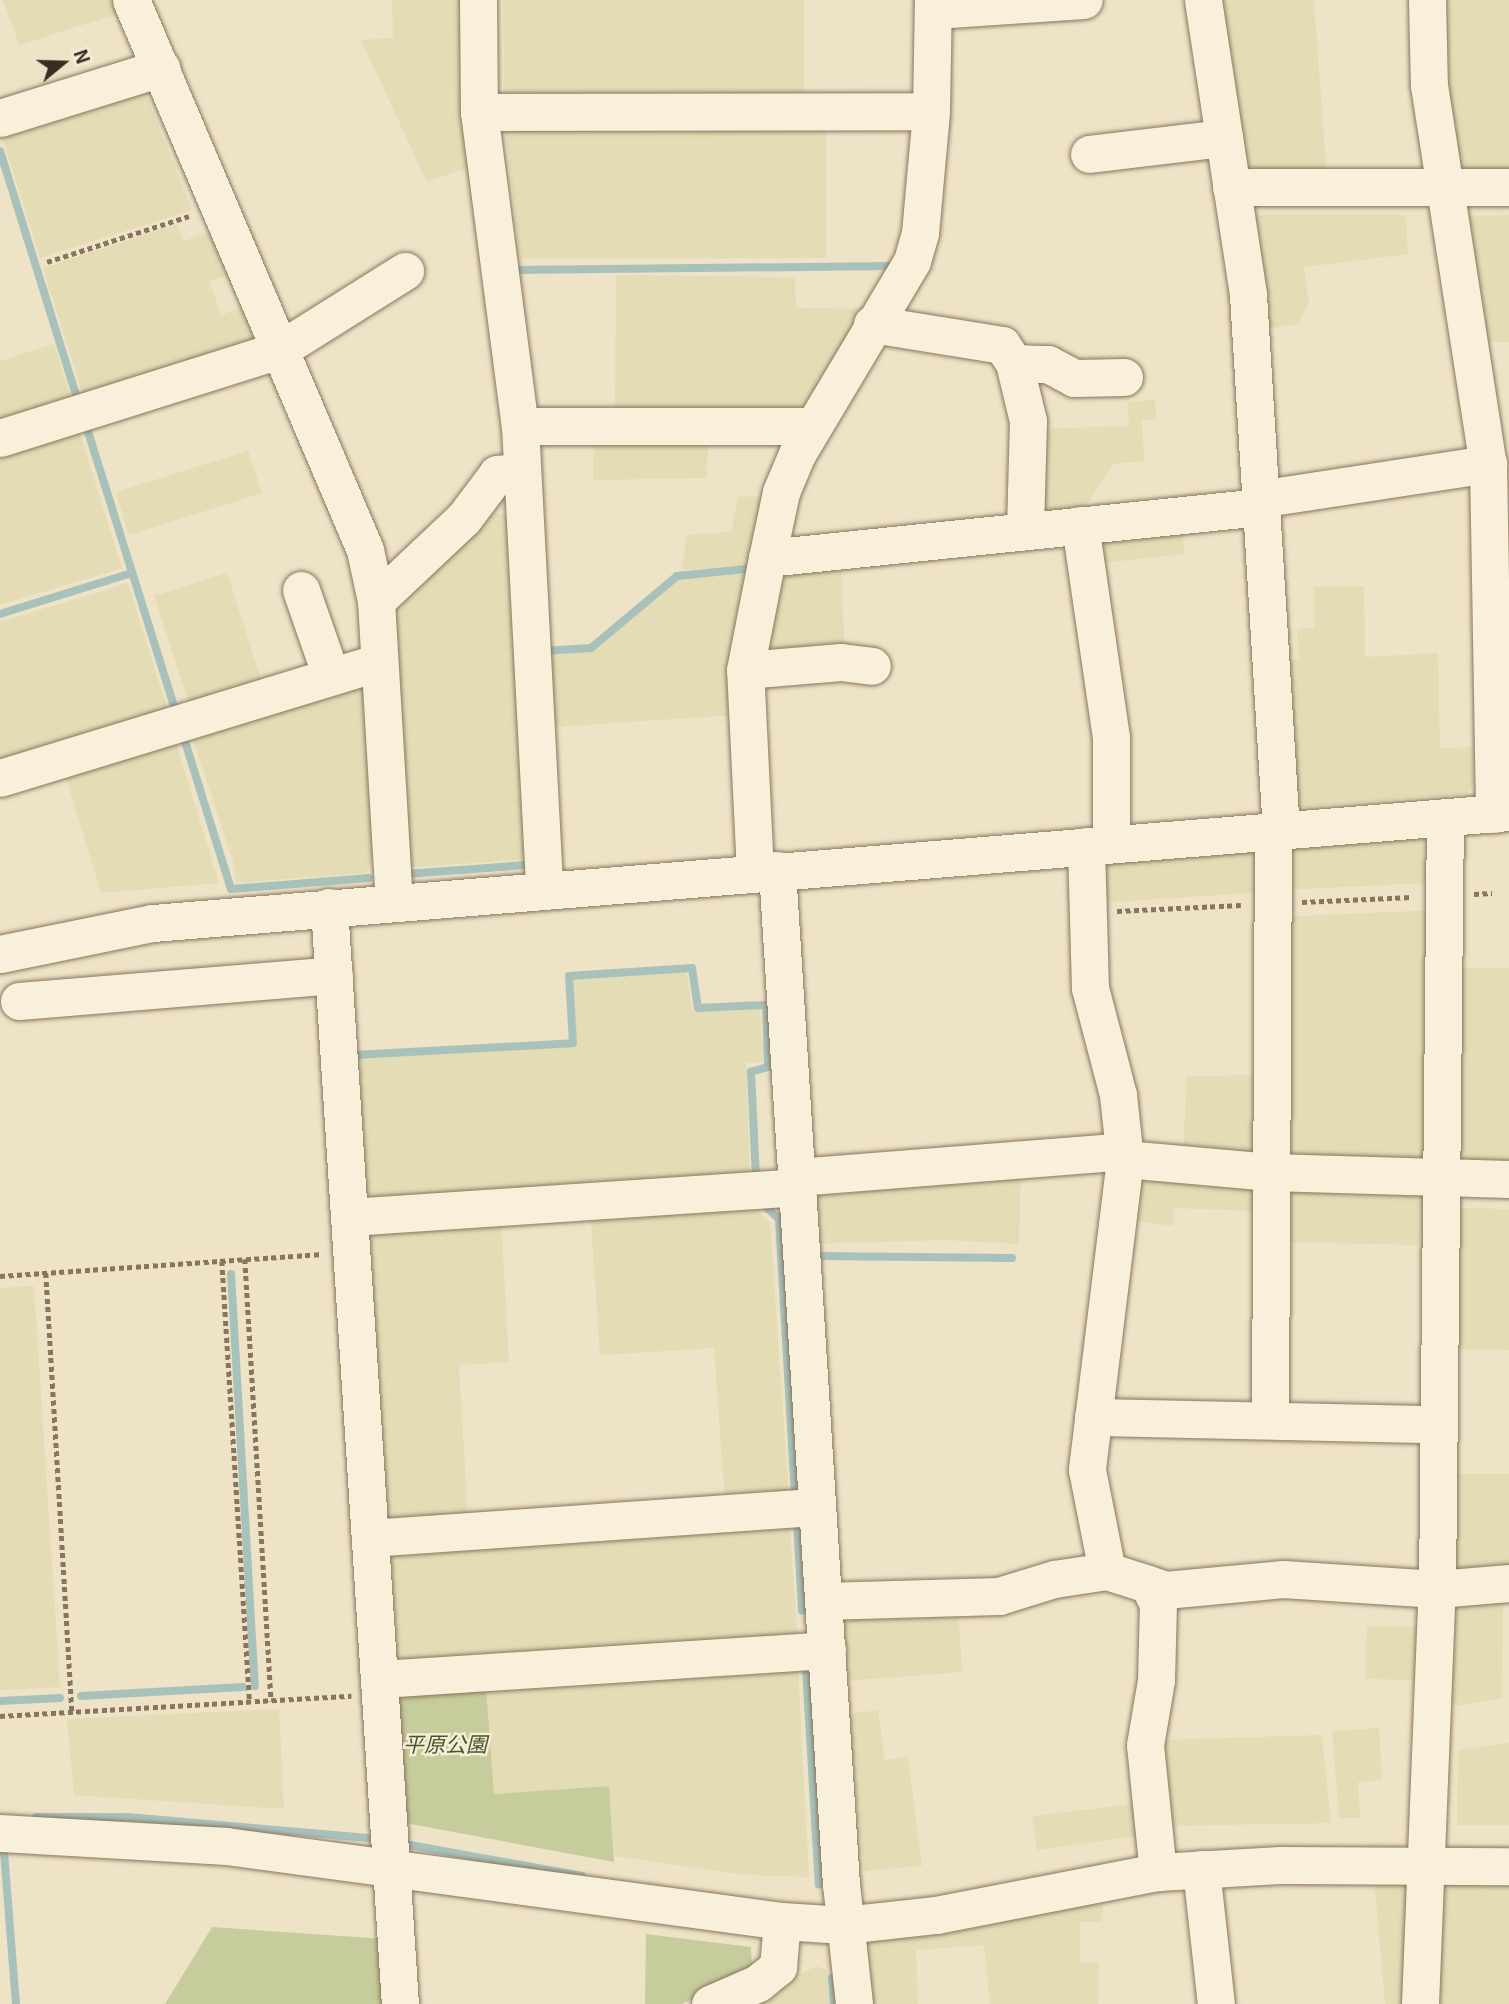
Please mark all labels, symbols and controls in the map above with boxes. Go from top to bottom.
north arrow [28,28,98,98]
text: N [68,45,98,67]
park label: 平原公園 [403,1730,487,1756]

